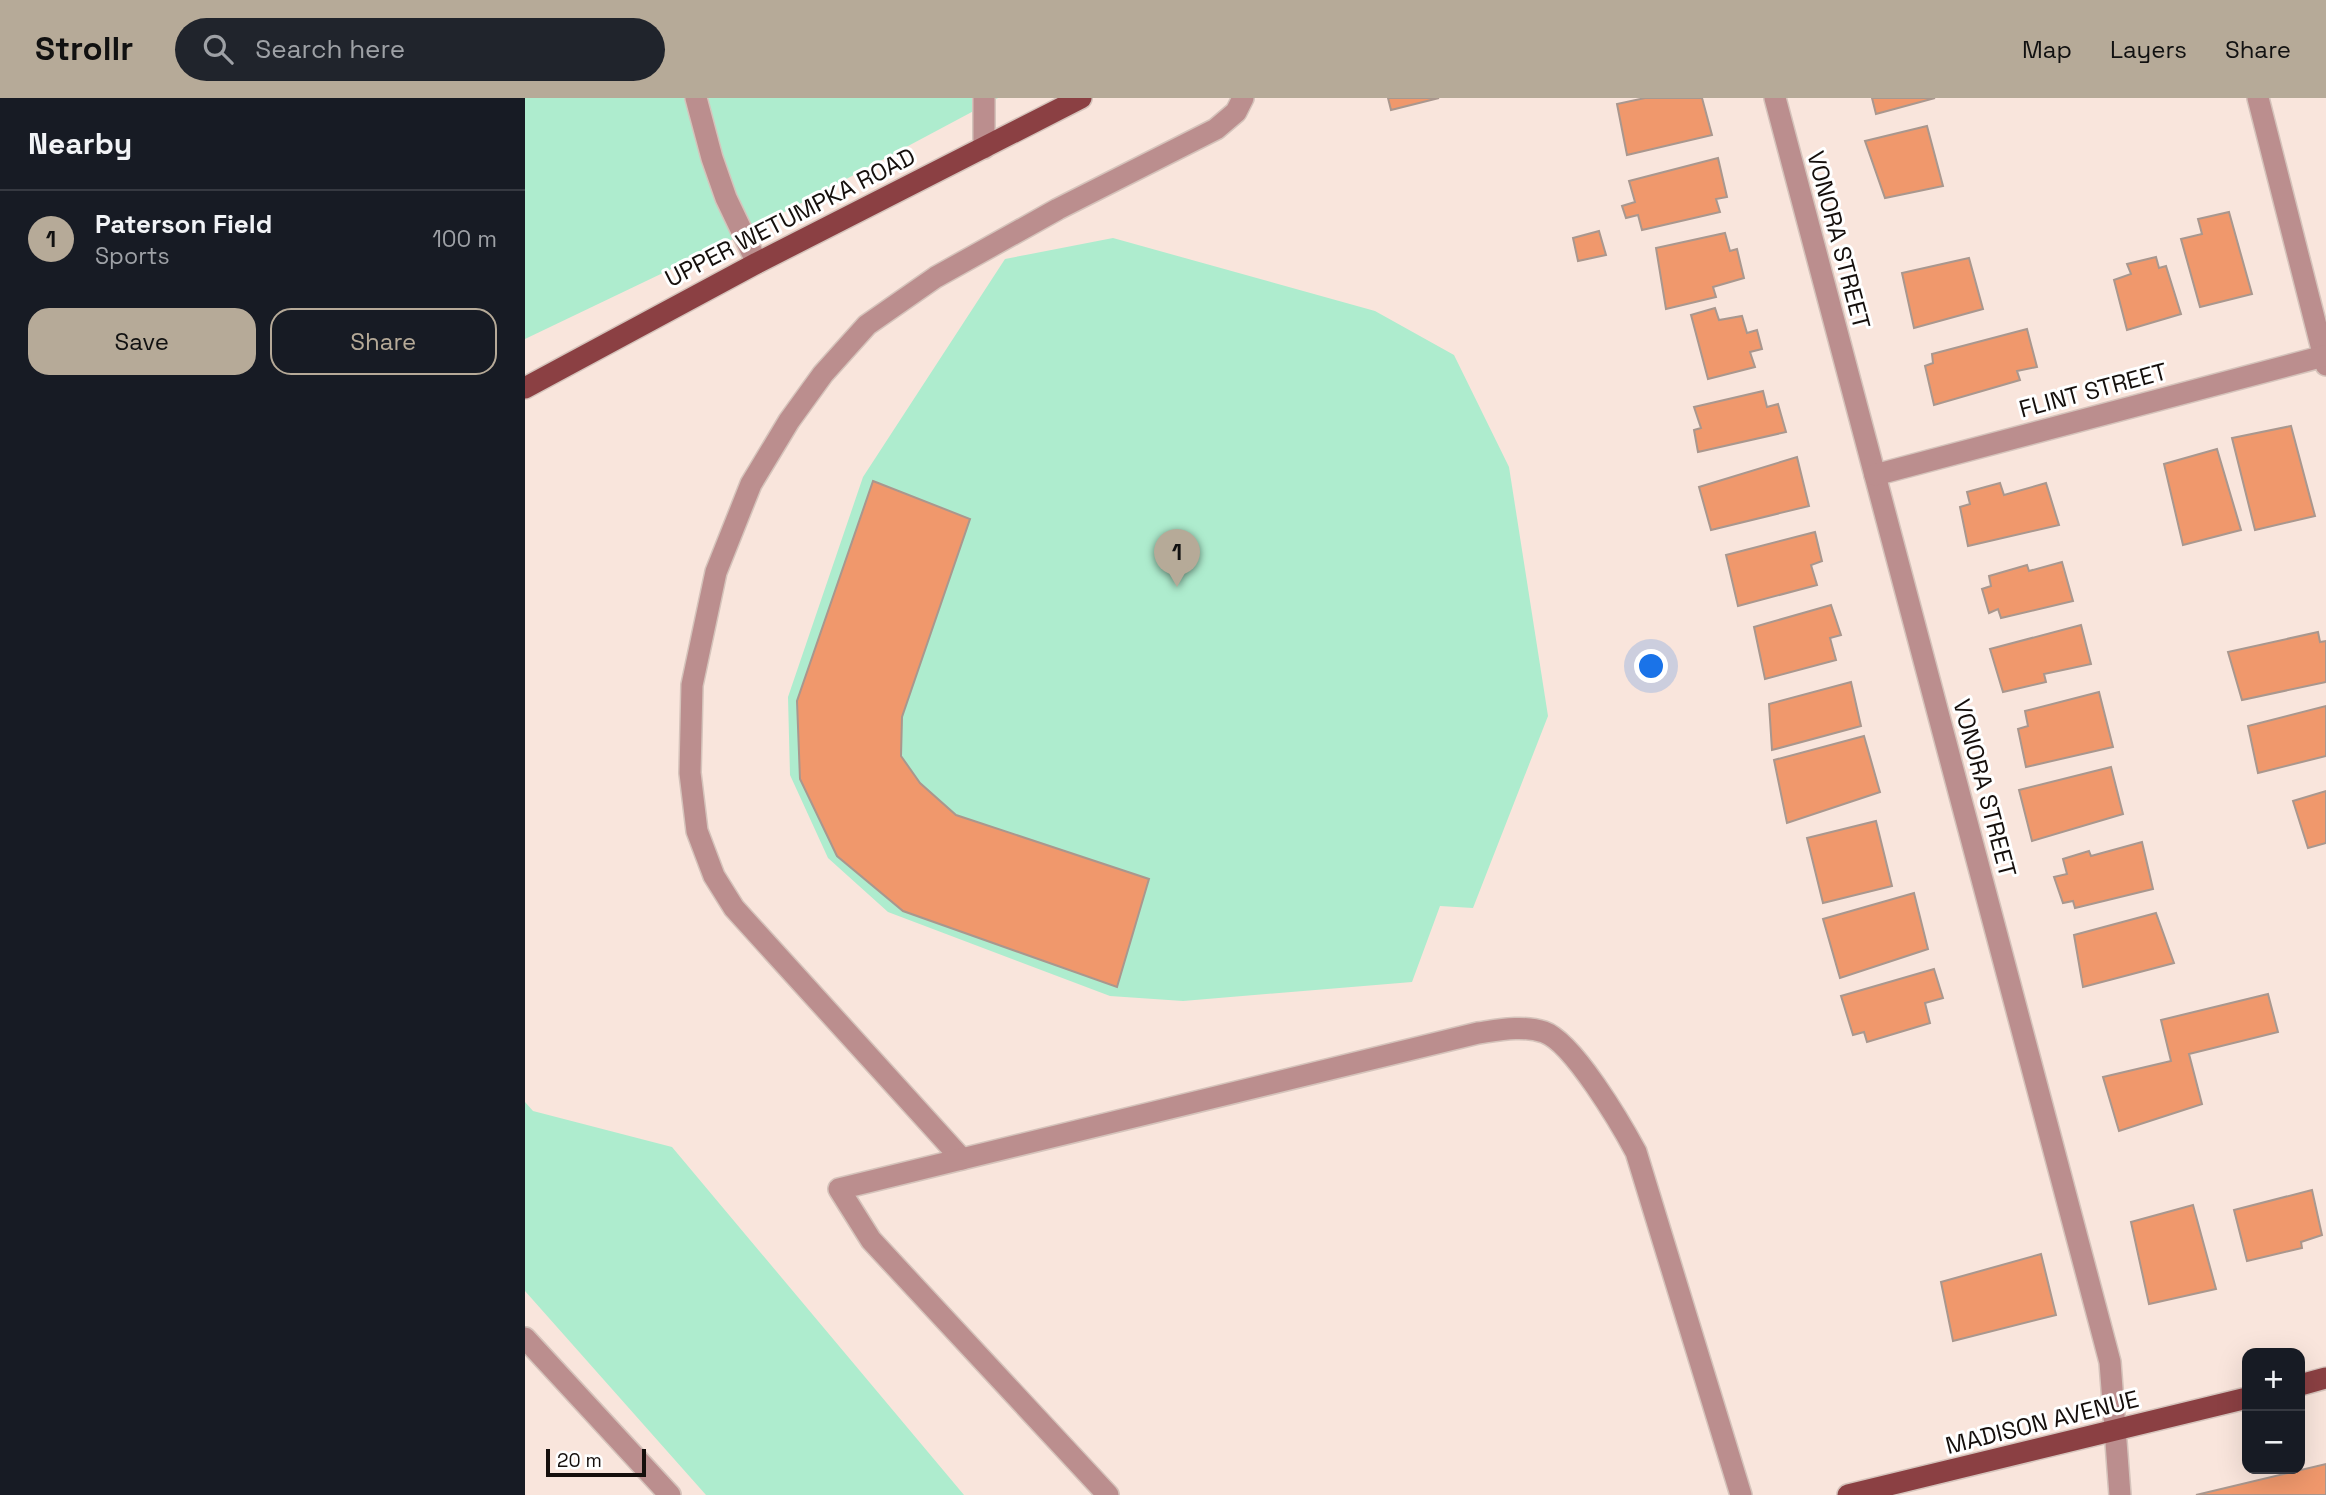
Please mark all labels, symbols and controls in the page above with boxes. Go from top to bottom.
search box [175,18,665,81]
text: Strollr [35,28,133,70]
icon: search [199,30,237,68]
text: Search here [255,32,405,66]
text: Map [2022,34,2072,65]
text: Layers [2110,34,2187,65]
text: Share [2225,34,2291,65]
text: Nearby [28,124,132,163]
street label: UPPER WETUMPKA ROAD [660,140,920,294]
street label: VONORA STREET [1800,148,1878,332]
text: Paterson Field [95,207,272,241]
text: 1 [46,224,56,254]
text: 100 m [432,224,497,254]
text: Sports [95,241,170,271]
button: Save [28,308,256,375]
button: Share [270,308,497,375]
street label: FLINT STREET [2016,355,2170,425]
pin: 1 [1154,529,1200,587]
your location [1634,649,1668,683]
street label: VONORA STREET [1946,696,2024,880]
map controls [2242,1348,2305,1474]
button: + [2242,1348,2305,1411]
street label: MADISON AVENUE [1942,1383,2142,1461]
button: − [2242,1411,2305,1474]
scale bar [546,1446,646,1478]
text: 20 m [557,1448,602,1473]

